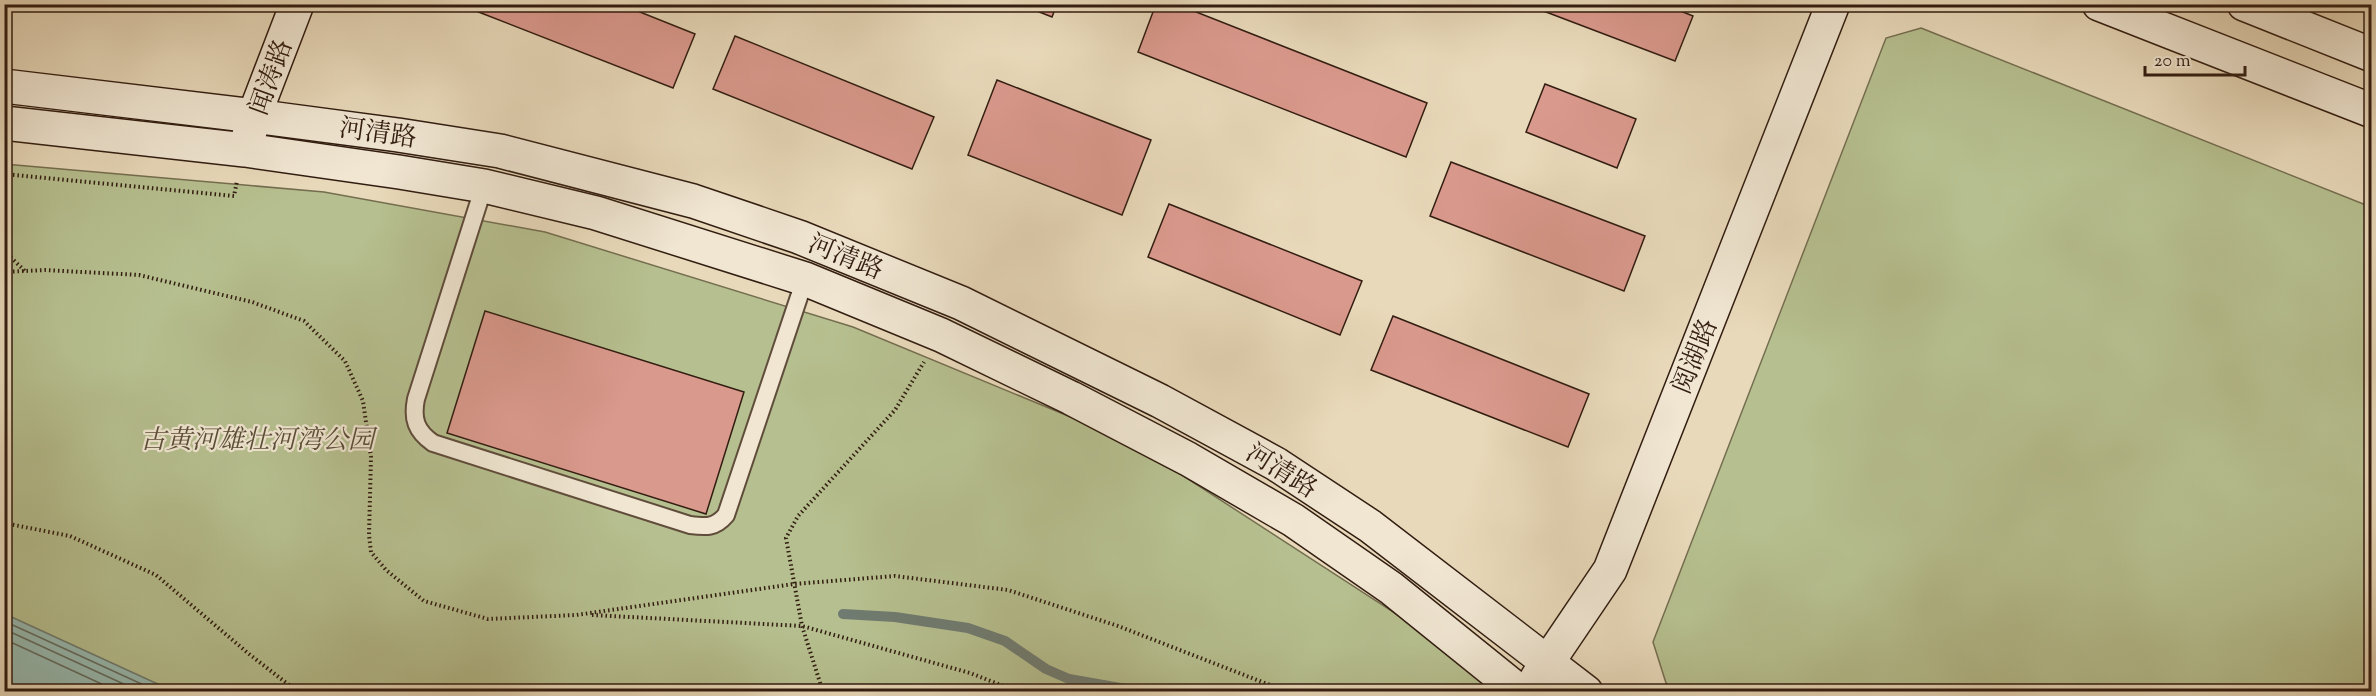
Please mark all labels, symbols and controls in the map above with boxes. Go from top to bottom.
street label: 闻涛路 [242,35,303,121]
scale bar [2145,39,2246,77]
text: 20 m [2154,49,2191,75]
street label: 河清路 [336,111,419,158]
street label: 河清路 [802,227,888,290]
street label: 阅湖路 [1665,314,1728,400]
park label: 古黄河雄壮河湾公园 [140,423,378,460]
street label: 河清路 [1238,436,1324,508]

